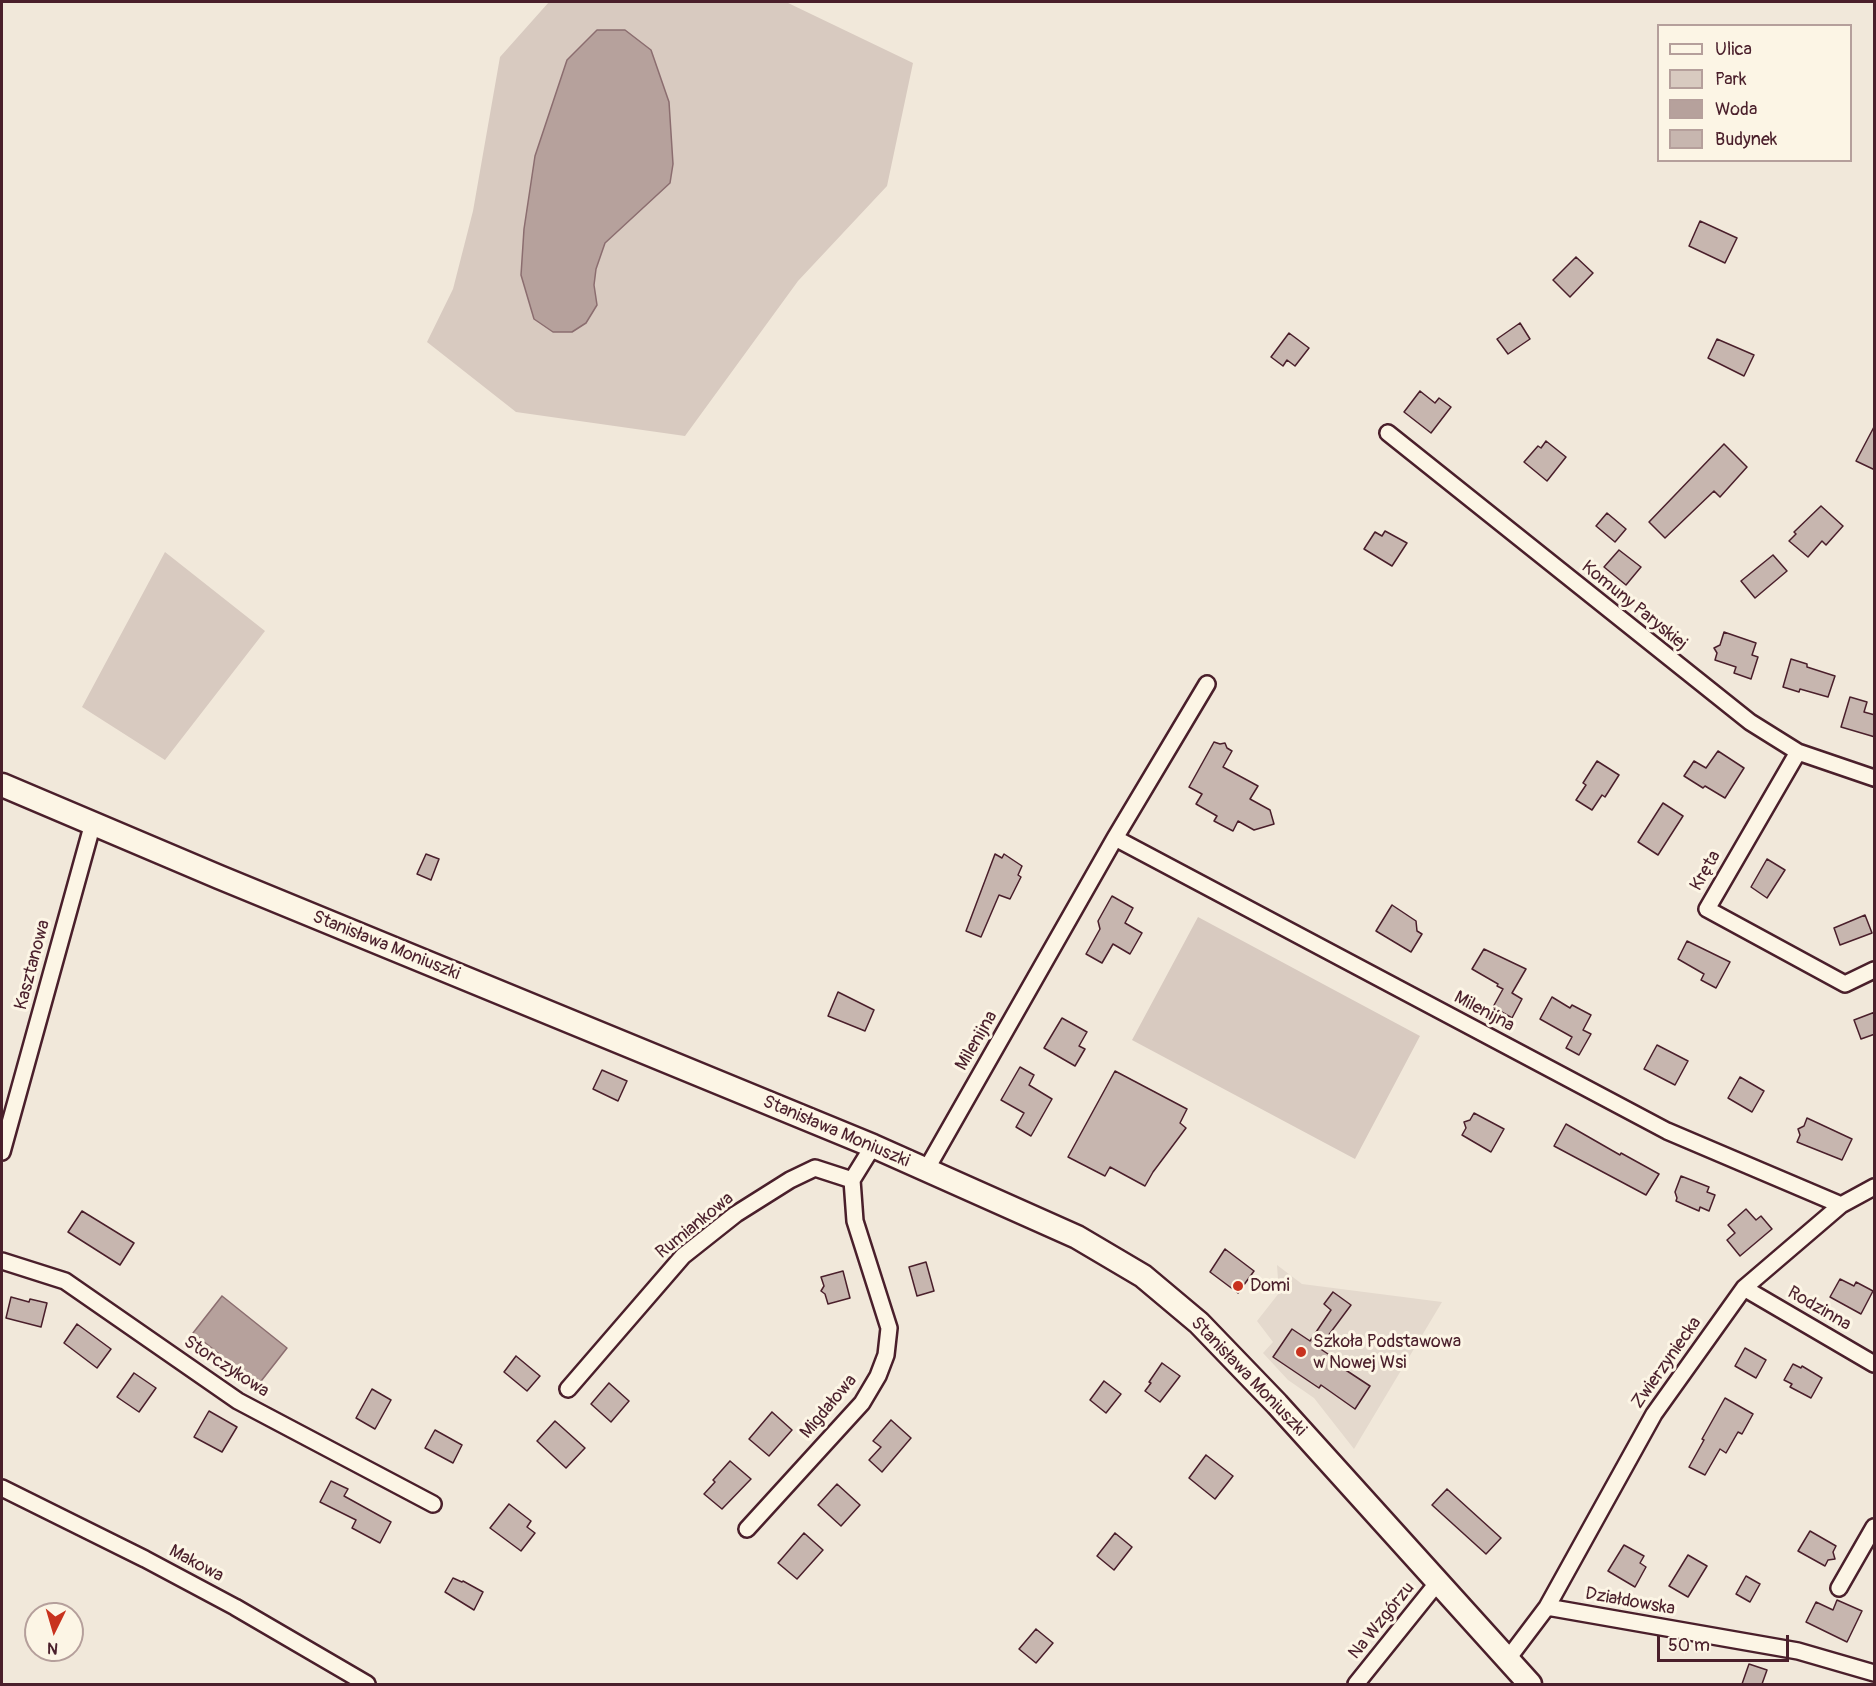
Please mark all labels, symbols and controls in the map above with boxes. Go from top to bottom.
legend [1657,24,1852,162]
text: Ulica [1715,38,1752,61]
text: Park [1715,68,1747,91]
text: Woda [1715,98,1757,121]
text: Budynek [1715,128,1777,151]
street label: Komuny Paryskiej [1577,557,1691,655]
street label: Kręta [1686,847,1726,895]
street label: Stanisława Moniuszki [309,907,463,985]
street label: Kasztanowa [11,918,55,1012]
street label: Milenijna [1450,987,1518,1037]
street label: Milenijna [951,1007,1003,1075]
street label: Stanisława Moniuszki [759,1091,913,1173]
street label: Rumiankowa [652,1188,738,1264]
place label: Domi [1250,1275,1290,1297]
marker: Domi [1231,1279,1245,1293]
street label: Rodzinna [1783,1282,1855,1336]
street label: Stanisława Moniuszki [1186,1313,1310,1441]
street label: Zwierzyniecka [1628,1313,1706,1413]
street label: Storczykowa [179,1331,273,1403]
place label: Szkoła Podstawowa w Nowej Wsi [1313,1331,1461,1374]
marker: Szkoła Podstawowa w Nowej Wsi [1294,1345,1308,1359]
street label: Migdałowa [796,1371,862,1443]
street label: Makowa [165,1541,227,1587]
street label: Na Wzgórzu [1344,1578,1420,1664]
street label: Działdowska [1583,1583,1677,1621]
north arrow [24,1602,84,1662]
scale bar [1660,1623,1792,1661]
text: 50 m [1668,1634,1710,1657]
text: N [46,1638,59,1658]

